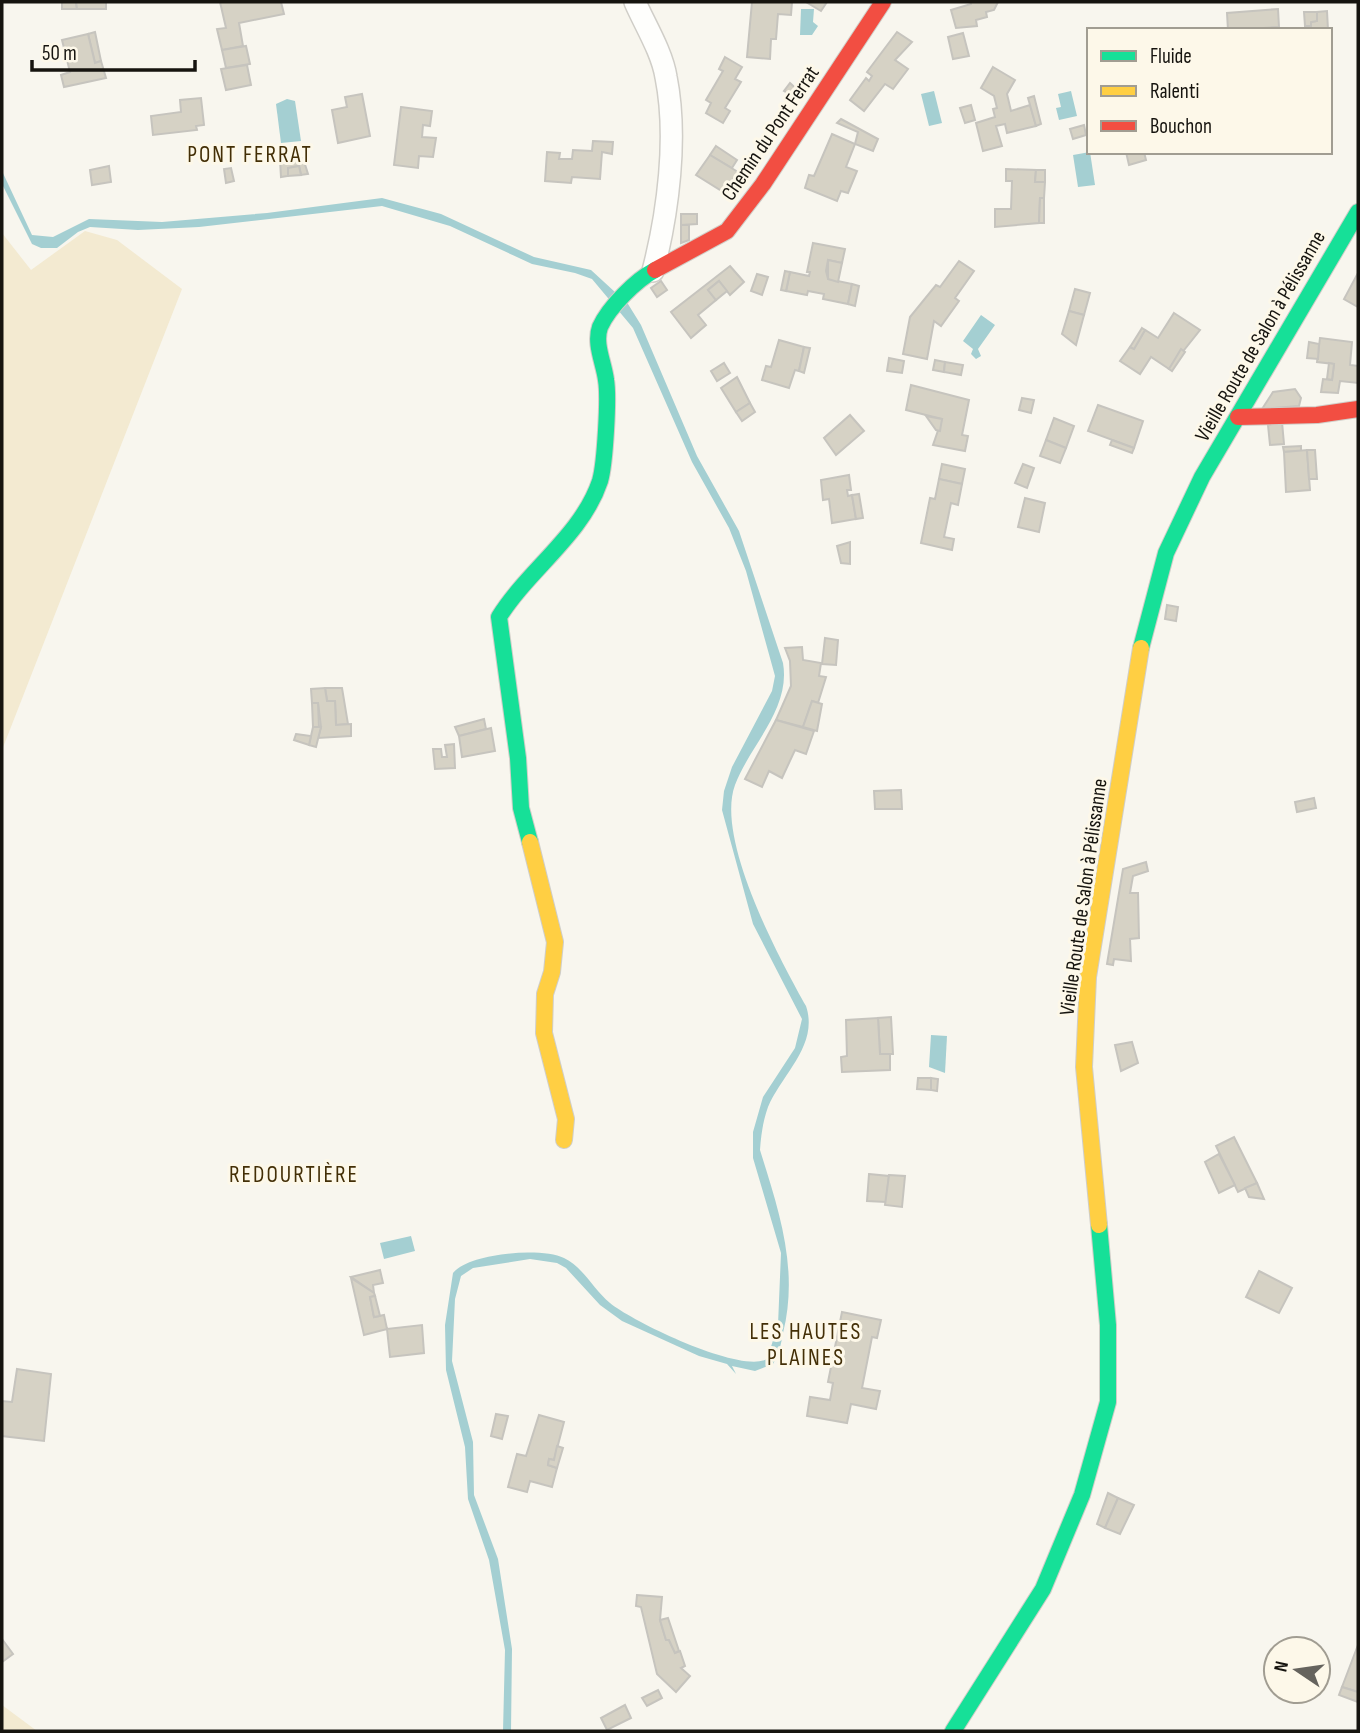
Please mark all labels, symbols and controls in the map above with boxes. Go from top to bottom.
scale bar [32,28,194,72]
legend [1087,28,1332,154]
text: 50 m [42,41,77,66]
text: Fluide [1150,44,1192,69]
street label: Chemin du Pont Ferrat [716,61,825,205]
text: Ralenti [1150,79,1199,104]
text: Bouchon [1150,114,1212,139]
district label: PONT FERRAT [187,141,313,169]
street label: Vieille Route de Salon à Pélissanne [1190,226,1331,446]
street label: Vieille Route de Salon à Pélissanne [1054,777,1113,1017]
district label: REDOURTIÈRE [229,1161,359,1189]
district label: LES HAUTES PLAINES [750,1318,862,1372]
north arrow [1262,1635,1332,1705]
text: N [1270,1659,1294,1674]

